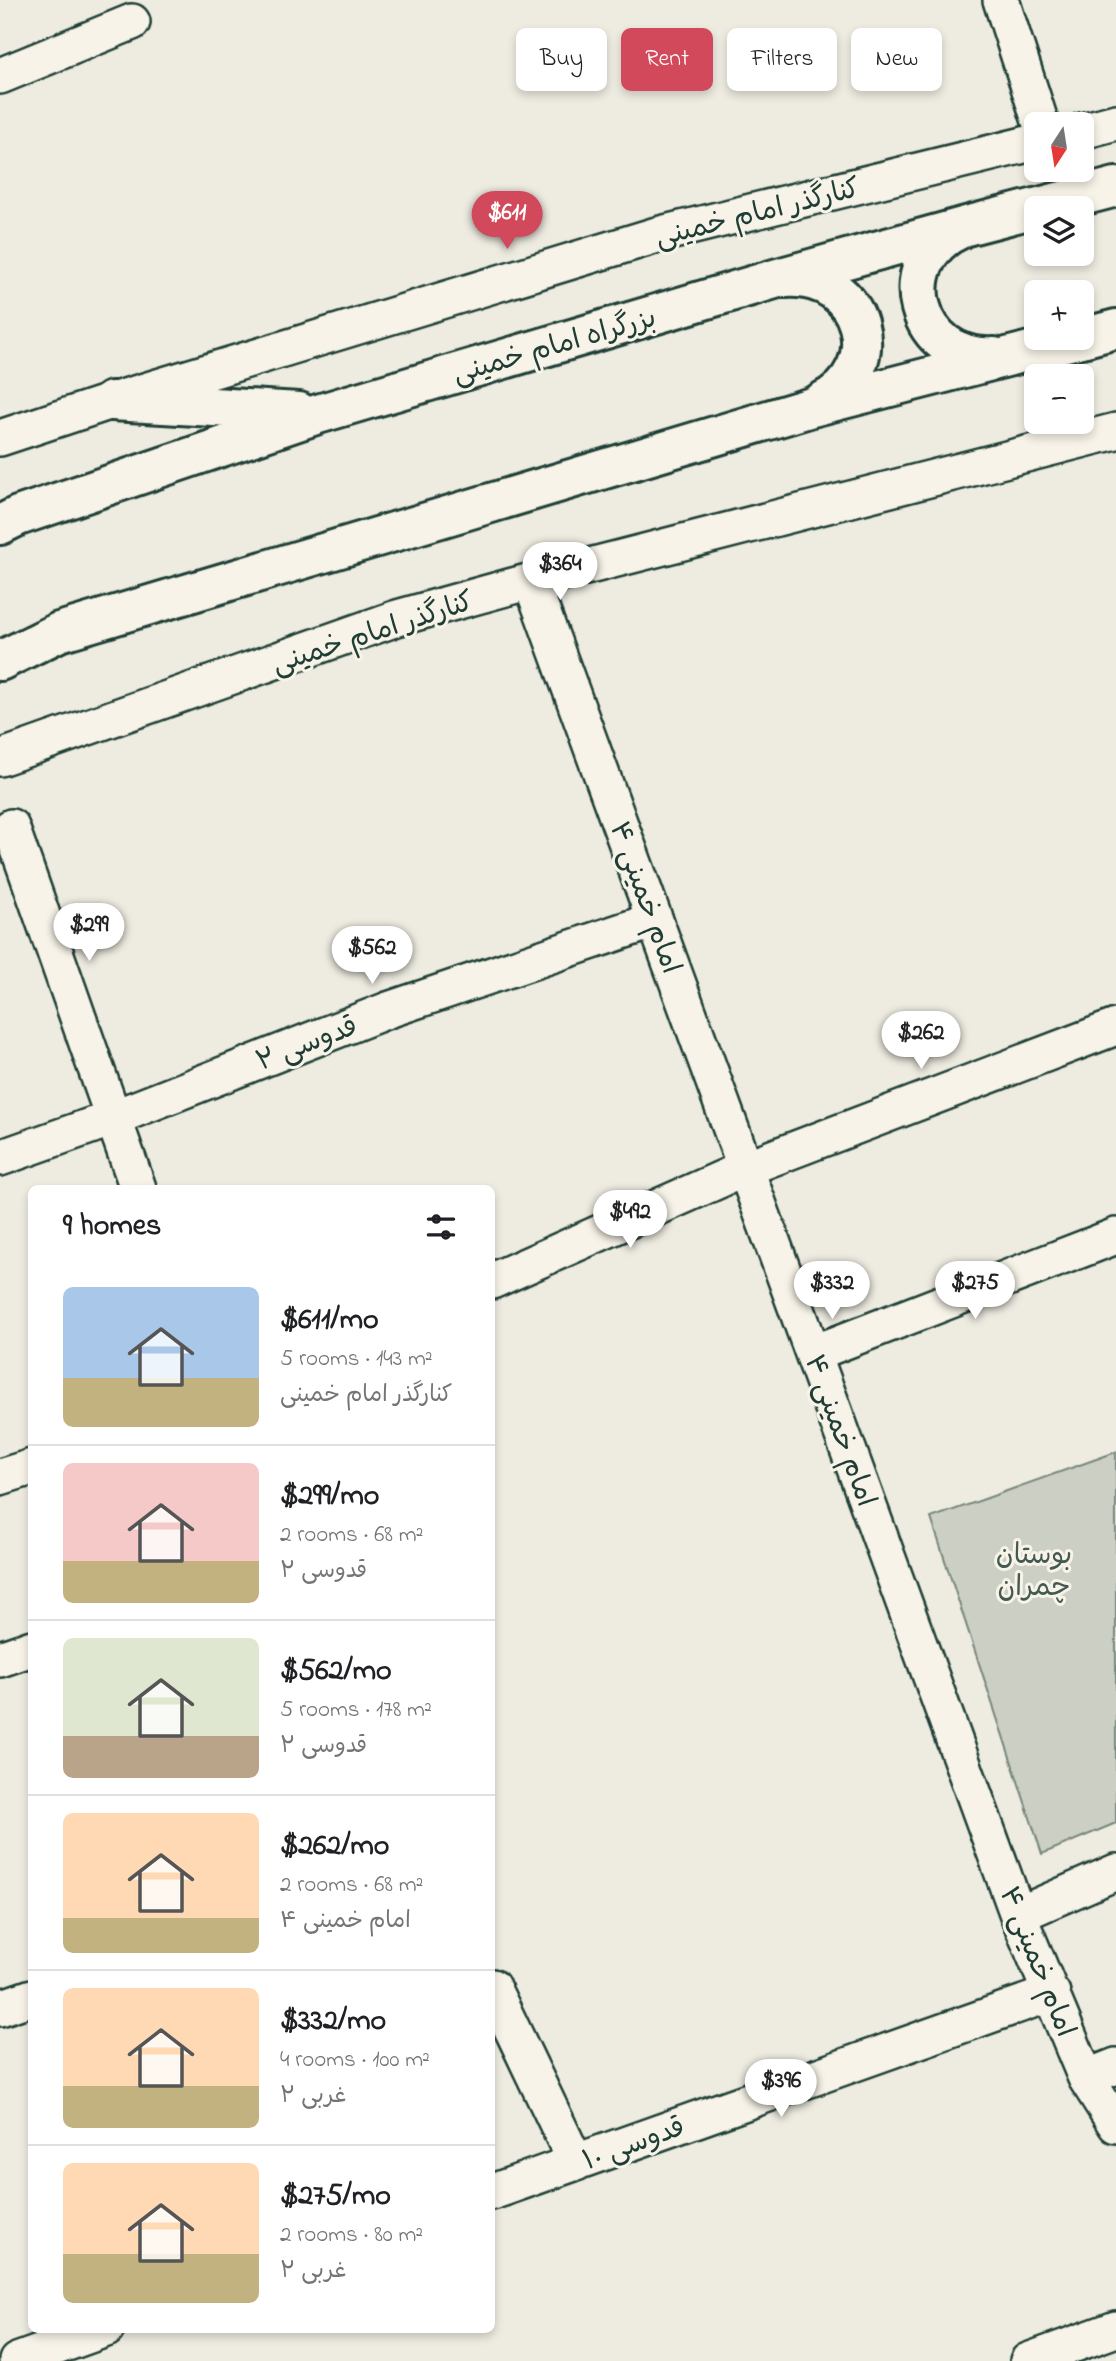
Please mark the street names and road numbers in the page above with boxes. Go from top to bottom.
street label: کنارگذر امام خمینی [651,169,865,260]
street label: بزرگراه امام خمینی [448,299,662,396]
street label: کنارگذر امام خمینی [267,582,479,686]
street label: امام خمینی ۴ [597,816,690,980]
street label: قدوسی ۲ [250,1007,364,1083]
street label: امام خمینی ۴ [792,1349,885,1513]
street label: امام خمینی ۴ [987,1881,1085,2044]
street label: قدوسی ۱۰ [577,2108,691,2183]

